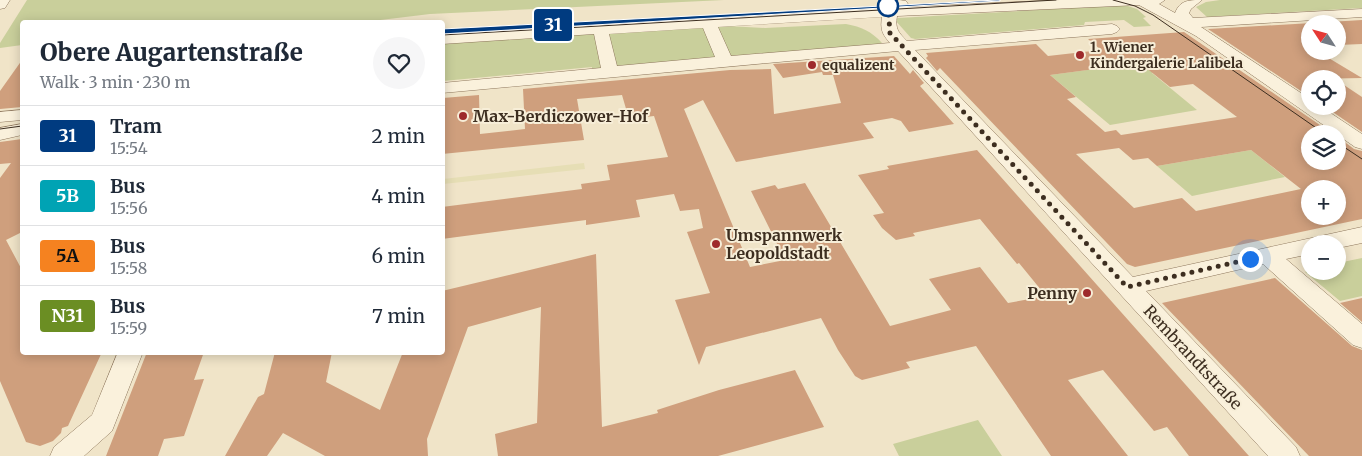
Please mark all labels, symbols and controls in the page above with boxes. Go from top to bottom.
unlabelled marker [877,0,899,17]
line badge: 31 [530,9,576,41]
text: 31 [544,13,562,36]
north arrow [1301,15,1346,60]
map controls [1301,15,1346,280]
text: Obere Augartenstraße [40,37,303,68]
button: heart [373,37,425,89]
place label: 1. Wiener Kindergalerie Lalibela [1090,38,1243,72]
marker: 1. Wiener Kindergalerie Lalibela [1074,49,1086,61]
place label: equalizent [822,56,895,74]
marker: equalizent [806,59,818,71]
button: locate [1301,70,1346,115]
text: Walk · 3 min · 230 m [40,72,190,92]
place label: Max-Berdiczower-Hof [473,106,649,126]
marker: Max-Berdiczower-Hof [457,110,469,122]
text: Tram [110,114,162,138]
text: 31 [59,124,76,147]
text: 2 min [372,124,425,148]
button: layers [1301,125,1346,170]
text: 15:54 [110,138,148,158]
text: Bus [110,174,145,198]
button: + [1301,180,1346,225]
text: 5B [56,184,79,207]
text: 4 min [371,184,425,208]
text: 15:56 [110,198,148,218]
place label: Umspannwerk Leopoldstadt [726,225,843,263]
text: Bus [110,234,145,258]
button: − [1301,235,1346,280]
marker: Umspannwerk Leopoldstadt [710,238,722,250]
text: 5A [56,244,79,267]
text: 6 min [371,244,425,268]
your location [1238,247,1263,272]
text: 15:58 [110,258,147,278]
place label: Penny [1027,283,1078,303]
marker: Penny [1081,287,1093,299]
text: Bus [110,294,145,318]
street label: Rembrandtstraße [1139,301,1247,413]
text: N31 [51,304,84,327]
text: 7 min [372,304,425,328]
text: 15:59 [110,318,147,338]

